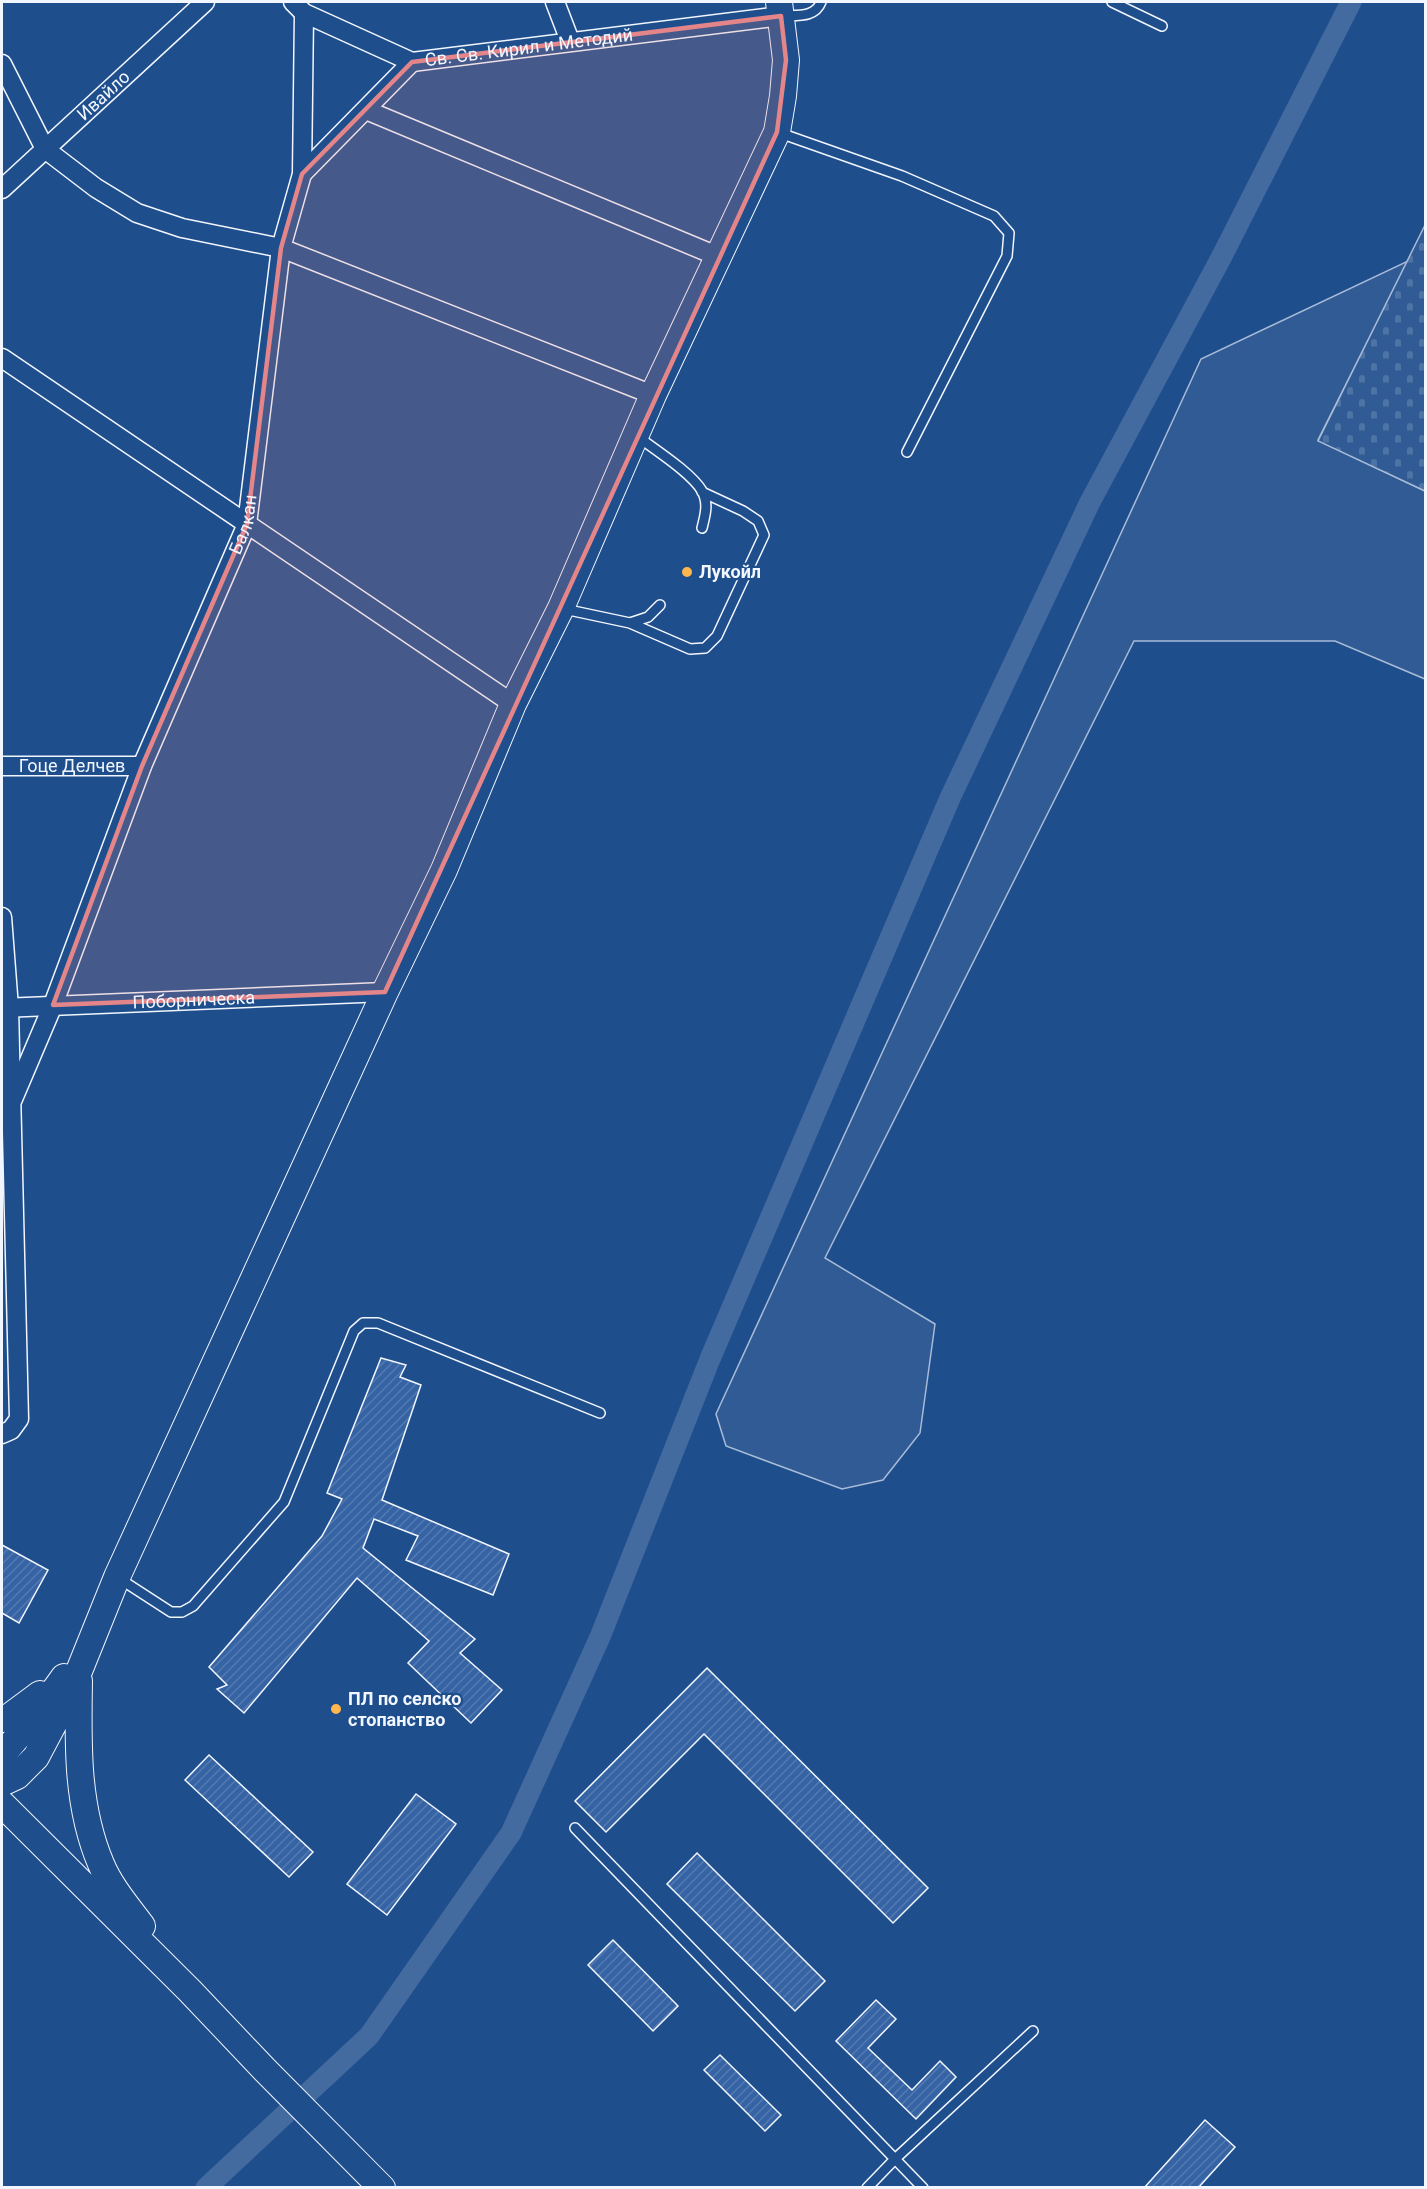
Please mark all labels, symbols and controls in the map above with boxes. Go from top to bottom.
street label: Св. Св. Кирил и Методий [424,24,634,70]
street label: Ивайло [73,66,134,125]
street label: Балкан [224,493,261,557]
place label: Лукойл [699,561,761,582]
marker: Лукойл [680,565,694,579]
street label: Гоце Делчев [19,755,125,776]
street label: Поборническа [132,986,255,1013]
place label: ПЛ по селско стопанство [348,1688,461,1730]
marker: ПЛ по селско стопанство [329,1702,343,1716]

